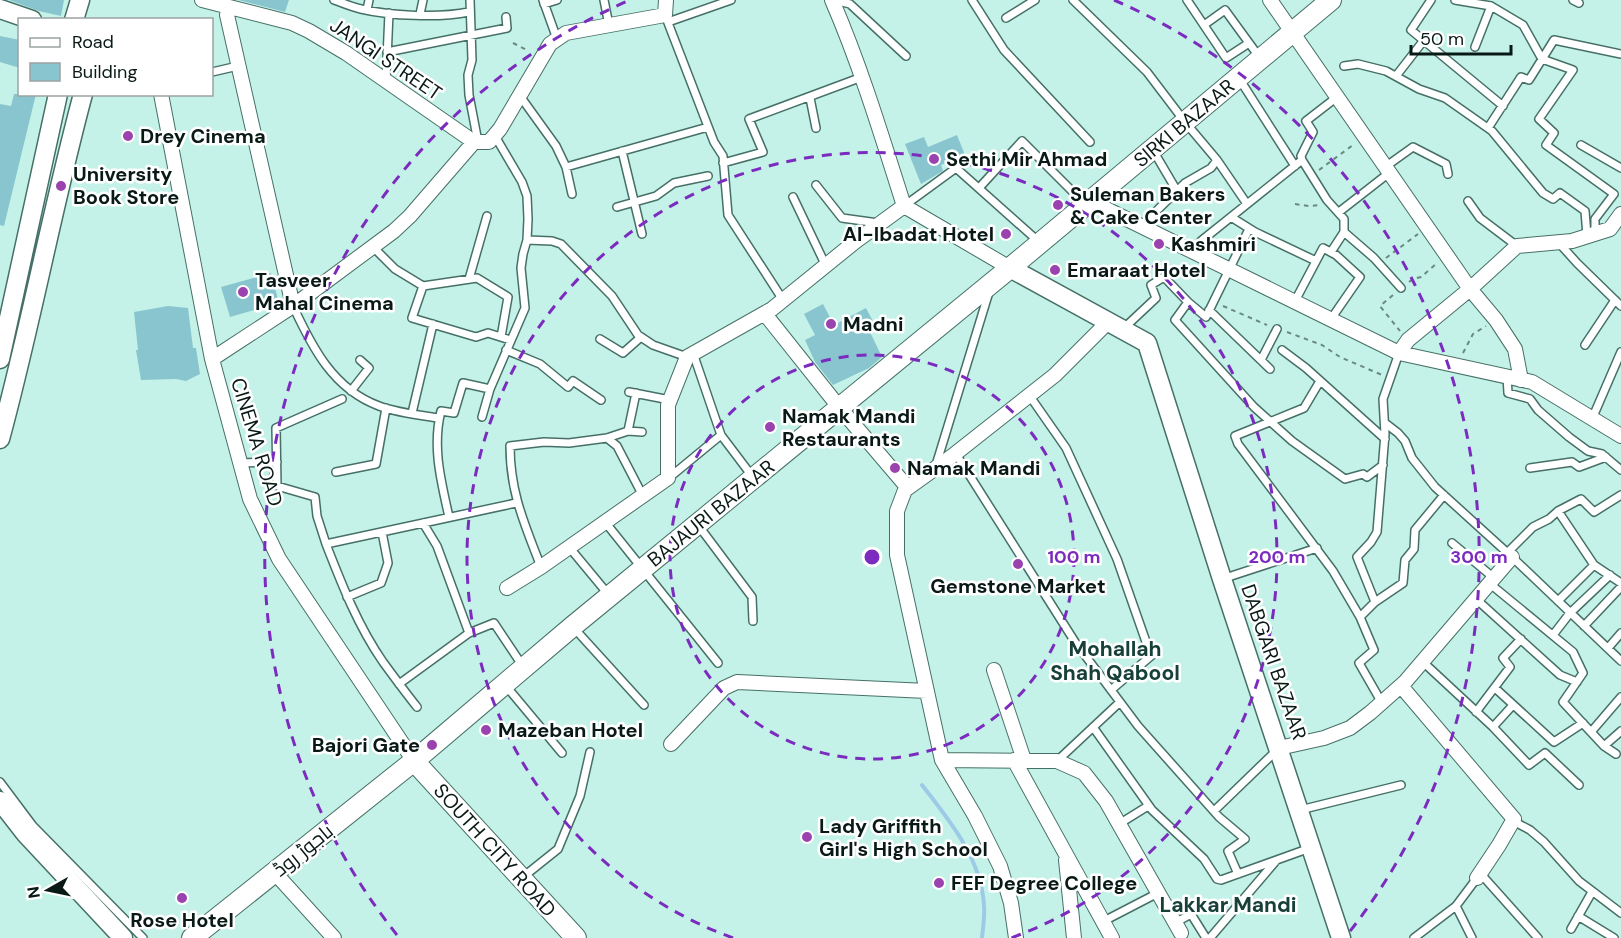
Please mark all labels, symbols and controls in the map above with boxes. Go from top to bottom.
street label: JANGI STREET [325,12,447,106]
legend [18,18,213,96]
scale bar [1411,18,1512,56]
text: 50 m [1420,27,1464,51]
text: Road [72,30,114,54]
text: Building [72,60,137,84]
street label: SIRKI BAZAAR [1128,73,1240,173]
place label: Drey Cinema [140,123,266,149]
marker: Drey Cinema [121,129,135,143]
place label: Sethi Mir Ahmad [946,146,1107,172]
marker: Sethi Mir Ahmad [927,152,941,166]
place label: University Book Store [73,161,179,210]
marker: University Book Store [54,179,68,193]
place label: Suleman Bakers & Cake Center [1070,181,1225,230]
marker: Suleman Bakers & Cake Center [1051,198,1065,212]
place label: Al-Ibadat Hotel [843,221,994,247]
marker: Al-Ibadat Hotel [999,227,1013,241]
place label: Kashmiri [1171,231,1256,257]
marker: Kashmiri [1152,237,1166,251]
place label: Emaraat Hotel [1067,257,1206,283]
marker: Emaraat Hotel [1048,263,1062,277]
place label: Tasveer Mahal Cinema [255,267,394,316]
marker: Tasveer Mahal Cinema [236,285,250,299]
place label: Madni [843,311,903,337]
marker: Madni [824,317,838,331]
street label: CINEMA ROAD [225,375,289,509]
place label: Namak Mandi Restaurants [782,403,915,452]
marker: Namak Mandi Restaurants [763,420,777,434]
street label: BAJAURI BAZAAR [642,454,780,572]
place label: Namak Mandi [907,455,1040,481]
marker: Namak Mandi [888,461,902,475]
text: 100 m [1047,545,1101,569]
text: 200 m [1249,545,1305,569]
text: 300 m [1450,545,1508,569]
centre of rings [862,547,882,567]
marker: Gemstone Market [1011,557,1025,571]
place label: Gemstone Market [930,573,1106,599]
street label: DABGARI BAZAAR [1235,581,1313,743]
district label: Mohallah Shah Qabool [1050,635,1180,687]
place label: Mazeban Hotel [498,717,643,743]
marker: Mazeban Hotel [479,723,493,737]
place label: Bajori Gate [312,732,420,758]
marker: Bajori Gate [425,738,439,752]
street label: SOUTH CITY ROAD [428,778,562,922]
place label: Lady Griffith Girl's High School [819,813,988,862]
street label: باجوڑ روڈ [267,818,339,882]
marker: Lady Griffith Girl's High School [800,830,814,844]
north arrow [18,860,78,920]
place label: FEF Degree College [951,870,1137,896]
marker: FEF Degree College [932,876,946,890]
text: N [22,885,45,900]
marker: Rose Hotel [175,891,189,905]
district label: Lakkar Mandi [1159,891,1297,919]
place label: Rose Hotel [130,907,234,933]

